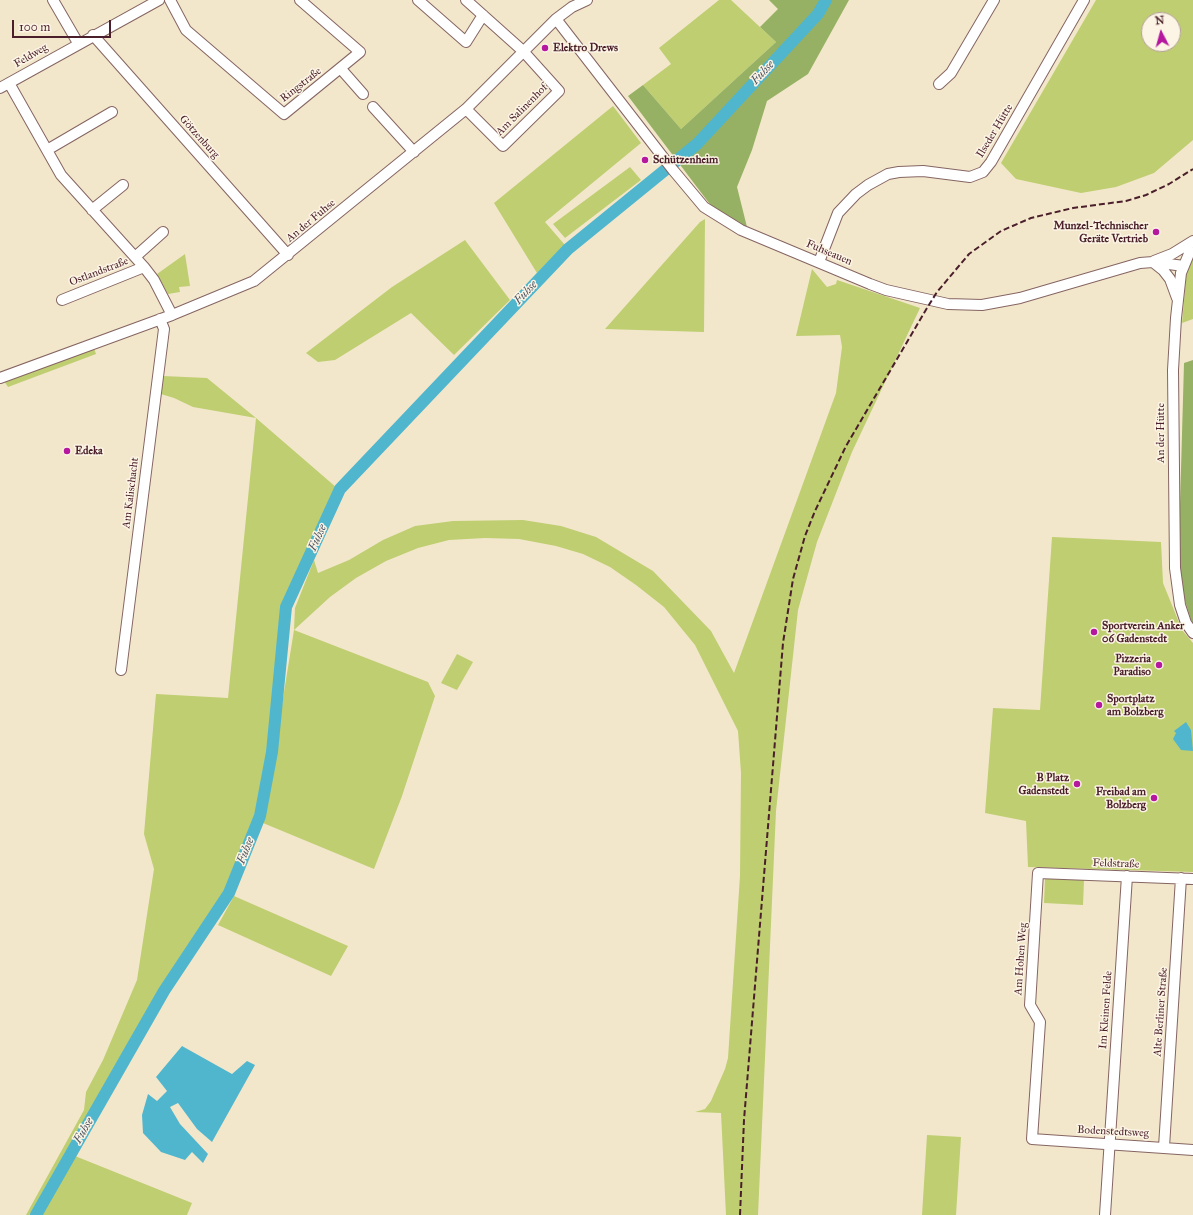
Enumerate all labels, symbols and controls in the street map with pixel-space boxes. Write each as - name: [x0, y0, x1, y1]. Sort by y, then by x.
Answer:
- scale bar: [14, 12, 113, 38]
- north arrow: [1141, 12, 1181, 52]
- text: N: [1154, 14, 1165, 28]
- text: 100 m: [19, 20, 50, 34]
- street label: Feldweg: [12, 41, 50, 71]
- place label: Elektro Drews: [553, 41, 618, 55]
- marker: Elektro Drews: [540, 43, 550, 53]
- water label: Fuhse: [748, 58, 778, 88]
- street label: Ringstraße: [278, 65, 324, 105]
- street label: Am Salinenhof: [493, 81, 551, 139]
- street label: Ilseder Hütte: [974, 102, 1016, 160]
- street label: Götzenburg: [176, 113, 222, 161]
- place label: Schützenheim: [653, 153, 718, 167]
- marker: Schützenheim: [640, 155, 650, 165]
- street label: An der Fuhse: [284, 197, 338, 245]
- place label: Munzel-Technischer Geräte Vertrieb: [1053, 219, 1148, 245]
- marker: Munzel-Technischer Geräte Vertrieb: [1151, 227, 1161, 237]
- street label: Fuhseauen: [804, 237, 854, 269]
- street label: Ostlandstraße: [68, 255, 130, 289]
- water label: Fuhse: [511, 278, 541, 308]
- street label: An der Hütte: [1154, 403, 1168, 463]
- place label: Edeka: [75, 444, 103, 458]
- marker: Edeka: [62, 446, 72, 456]
- street label: Am Kalischacht: [120, 457, 142, 529]
- water label: Fuhse: [306, 523, 330, 553]
- place label: Sportverein Anker 06 Gadenstedt: [1102, 619, 1184, 645]
- marker: Sportverein Anker 06 Gadenstedt: [1089, 627, 1099, 637]
- place label: Pizzeria Paradiso: [1113, 652, 1151, 678]
- marker: Pizzeria Paradiso: [1154, 660, 1164, 670]
- place label: Sportplatz am Bolzberg: [1107, 692, 1163, 718]
- marker: Sportplatz am Bolzberg: [1094, 700, 1104, 710]
- place label: B Platz Gadenstedt: [1018, 771, 1069, 797]
- marker: B Platz Gadenstedt: [1072, 779, 1082, 789]
- place label: Freibad am Bolzberg: [1096, 785, 1146, 811]
- marker: Freibad am Bolzberg: [1149, 793, 1159, 803]
- water label: Fuhse: [234, 836, 258, 866]
- street label: Feldstraße: [1092, 857, 1140, 871]
- street label: Am Hohen Weg: [1012, 922, 1030, 996]
- street label: Alte Berliner Straße: [1151, 967, 1171, 1057]
- street label: Im Kleinen Felde: [1097, 971, 1115, 1049]
- water label: Fuhse: [71, 1116, 97, 1146]
- street label: Bodenstedtsweg: [1077, 1124, 1149, 1140]

